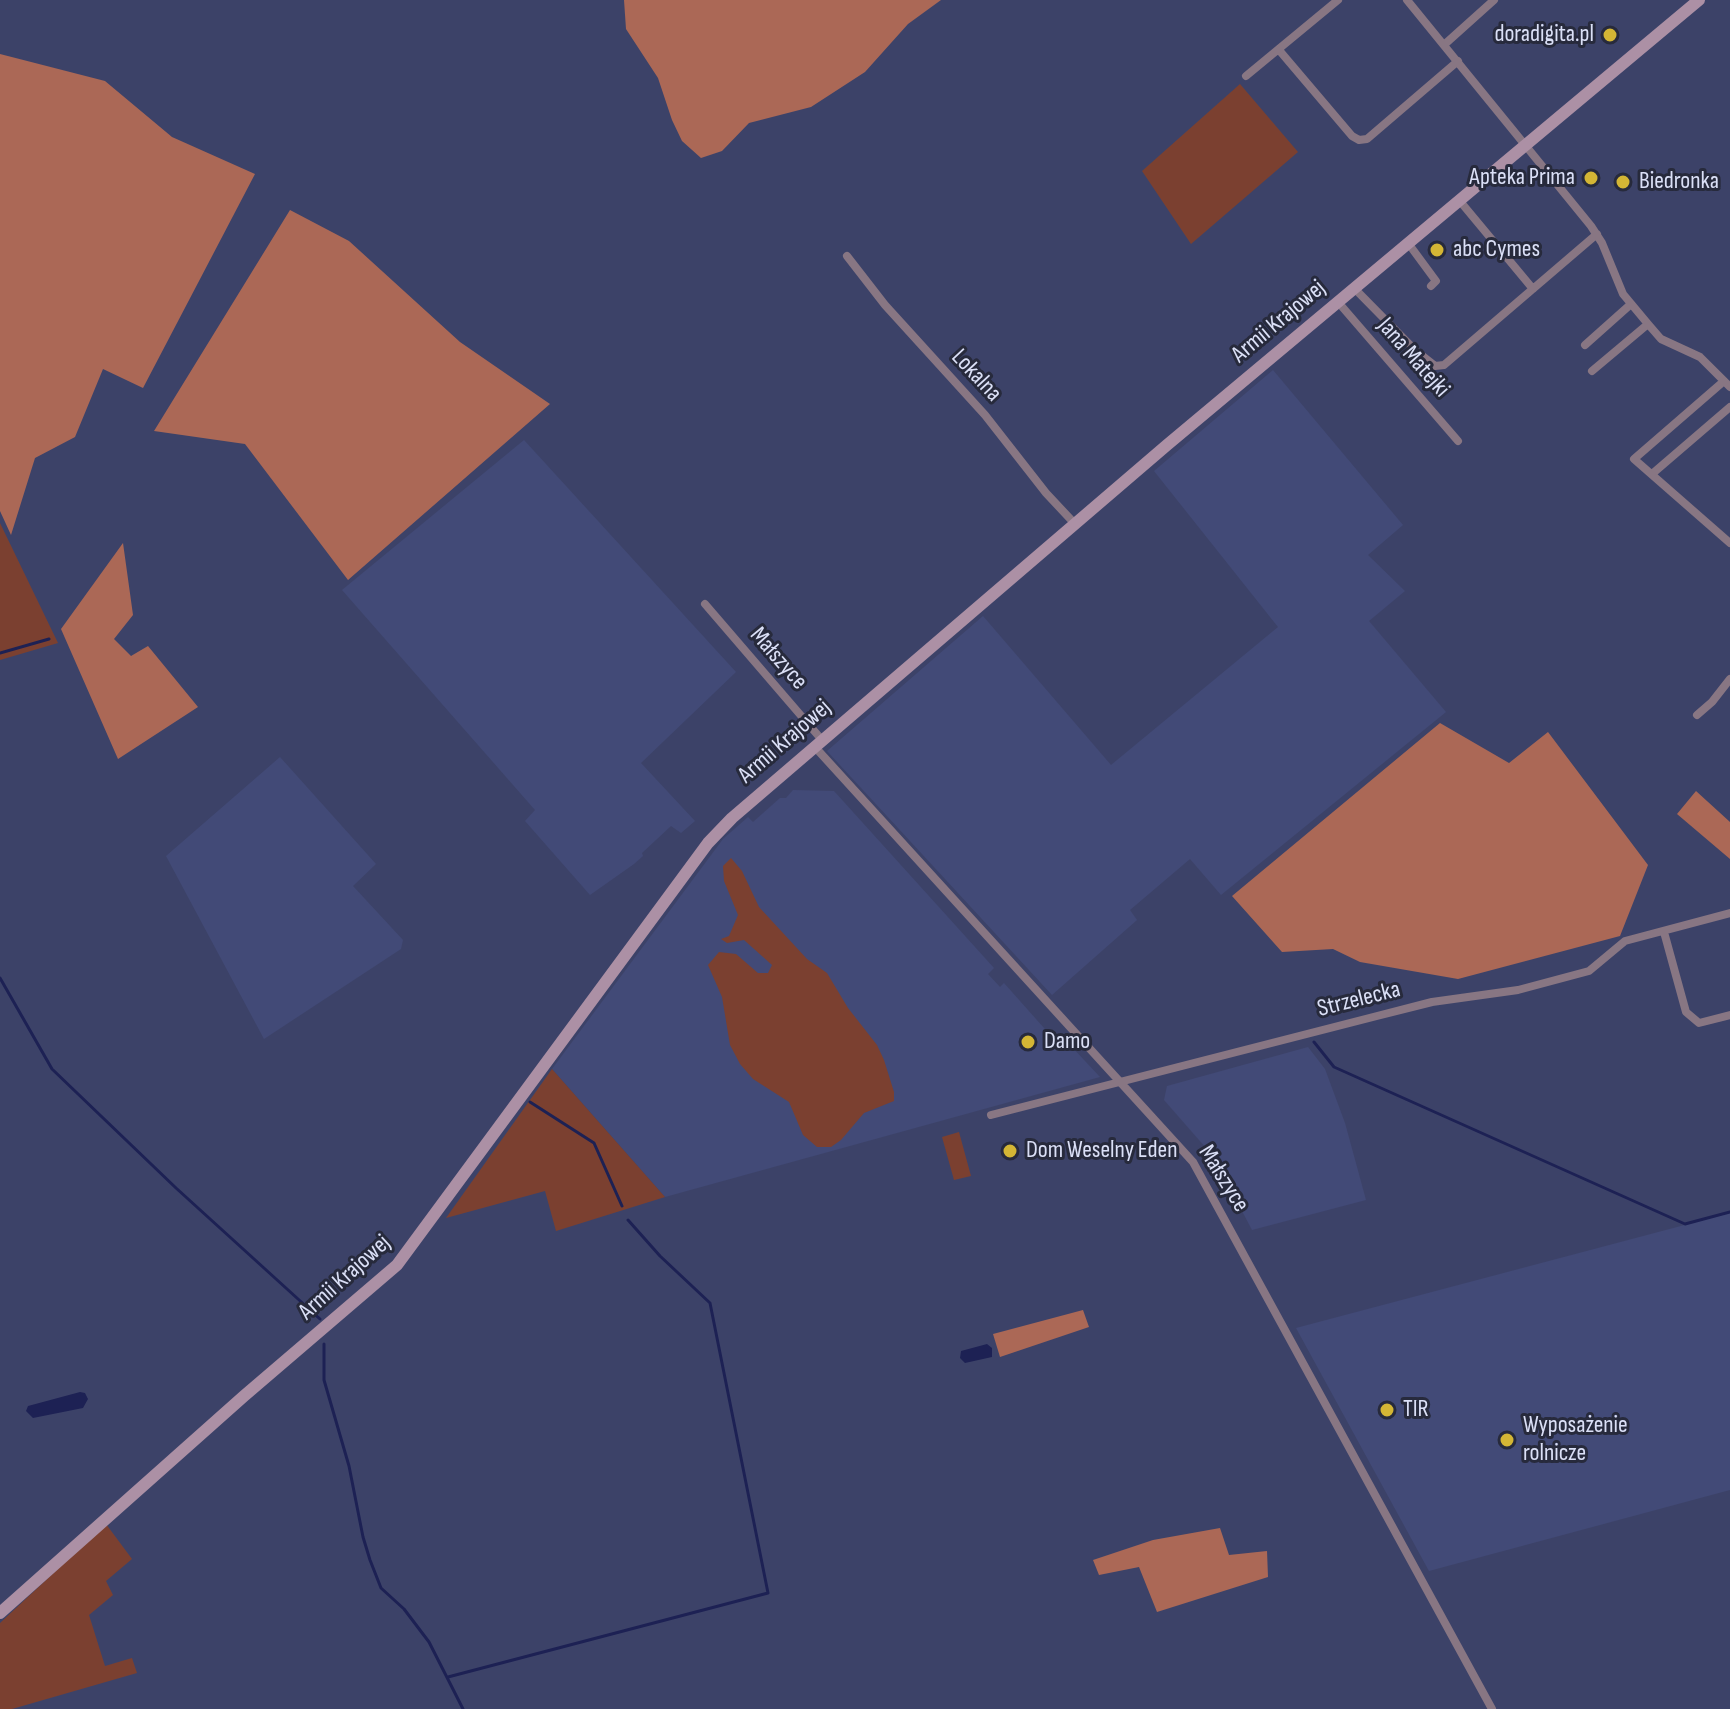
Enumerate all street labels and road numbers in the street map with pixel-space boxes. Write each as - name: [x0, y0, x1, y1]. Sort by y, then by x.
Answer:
- street label: Armii Krajowej: [1226, 274, 1332, 370]
- street label: Jana Matejki: [1371, 312, 1455, 404]
- street label: Lokalna: [945, 344, 1007, 408]
- street label: Małszyce: [743, 622, 813, 696]
- street label: Armii Krajowej: [733, 694, 837, 790]
- street label: Strzelecka: [1314, 976, 1404, 1024]
- street label: Małszyce: [1191, 1140, 1255, 1218]
- street label: Armii Krajowej: [293, 1229, 397, 1327]

